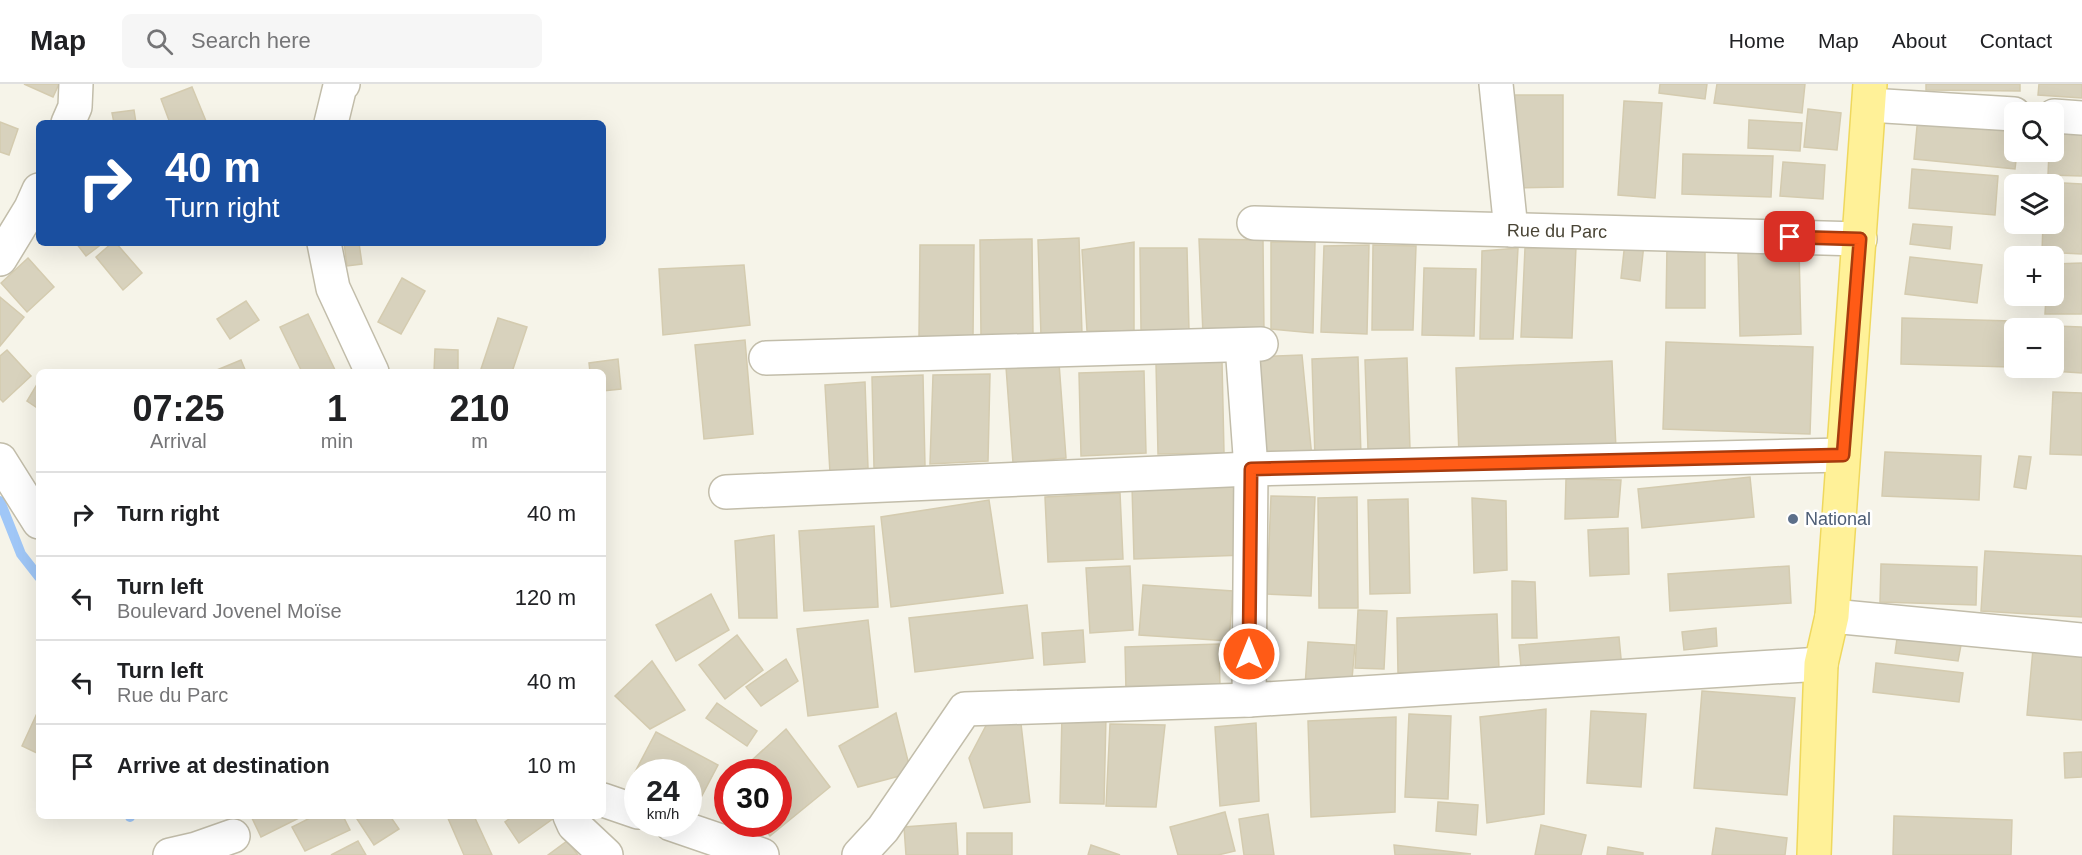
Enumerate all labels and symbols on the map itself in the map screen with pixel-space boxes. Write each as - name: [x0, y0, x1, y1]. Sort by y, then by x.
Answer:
- pin: [1764, 211, 1815, 262]
- street label: Rue du Parc: [1507, 220, 1607, 242]
- place label: National: [1805, 509, 1871, 529]
- marker: National: [1786, 512, 1800, 526]
- position arrow: [1217, 622, 1281, 686]
- speed limit sign: 30: [714, 759, 792, 837]

